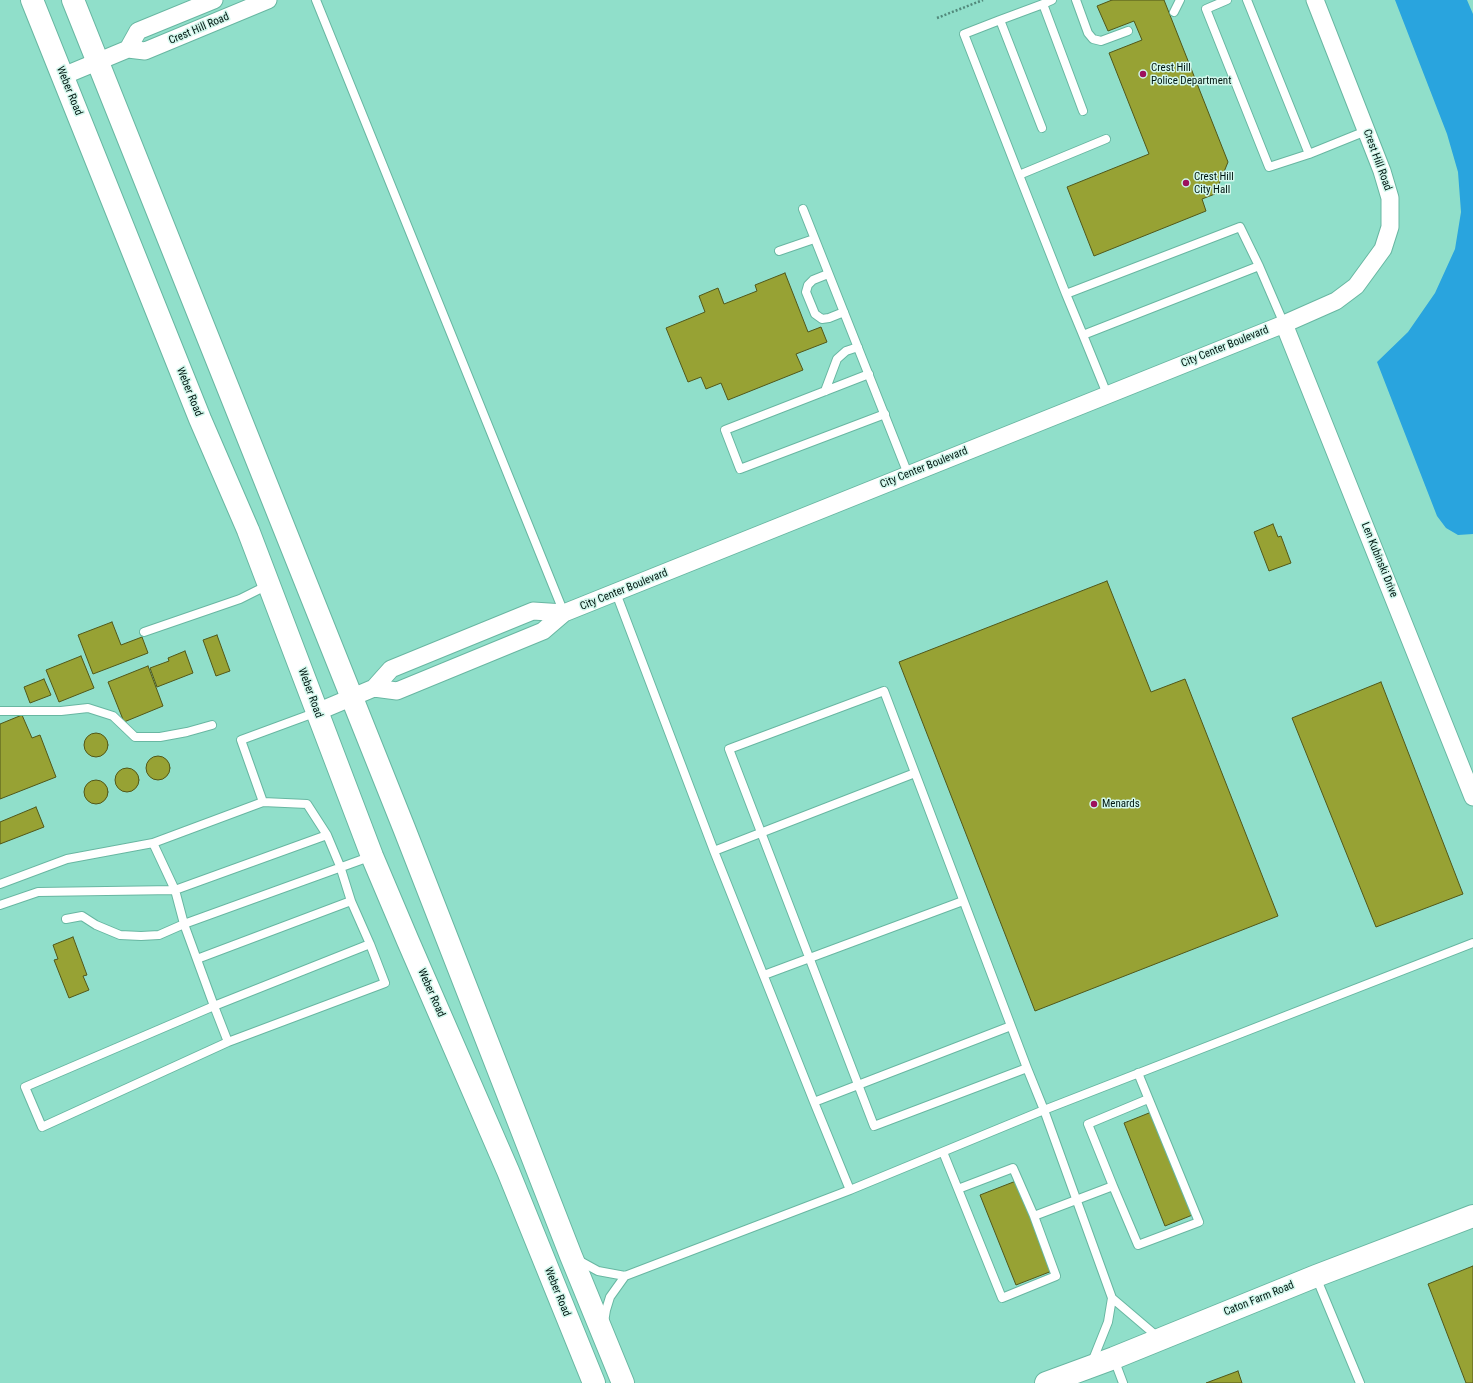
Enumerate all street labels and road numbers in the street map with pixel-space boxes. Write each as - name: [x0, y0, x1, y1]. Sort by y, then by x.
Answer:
- street label: Crest Hill Road: [167, 10, 231, 48]
- street label: Weber Road: [53, 64, 85, 118]
- street label: Crest Hill Road: [1360, 127, 1394, 193]
- street label: City Center Boulevard: [1179, 323, 1271, 371]
- street label: Weber Road: [173, 365, 205, 419]
- street label: City Center Boulevard: [878, 444, 970, 492]
- street label: Len Kubinski Drive: [1358, 521, 1400, 599]
- street label: City Center Boulevard: [578, 566, 670, 614]
- street label: Weber Road: [295, 666, 325, 720]
- street label: Weber Road: [414, 967, 448, 1019]
- street label: Weber Road: [541, 1265, 573, 1319]
- street label: Caton Farm Road: [1222, 1279, 1296, 1319]

